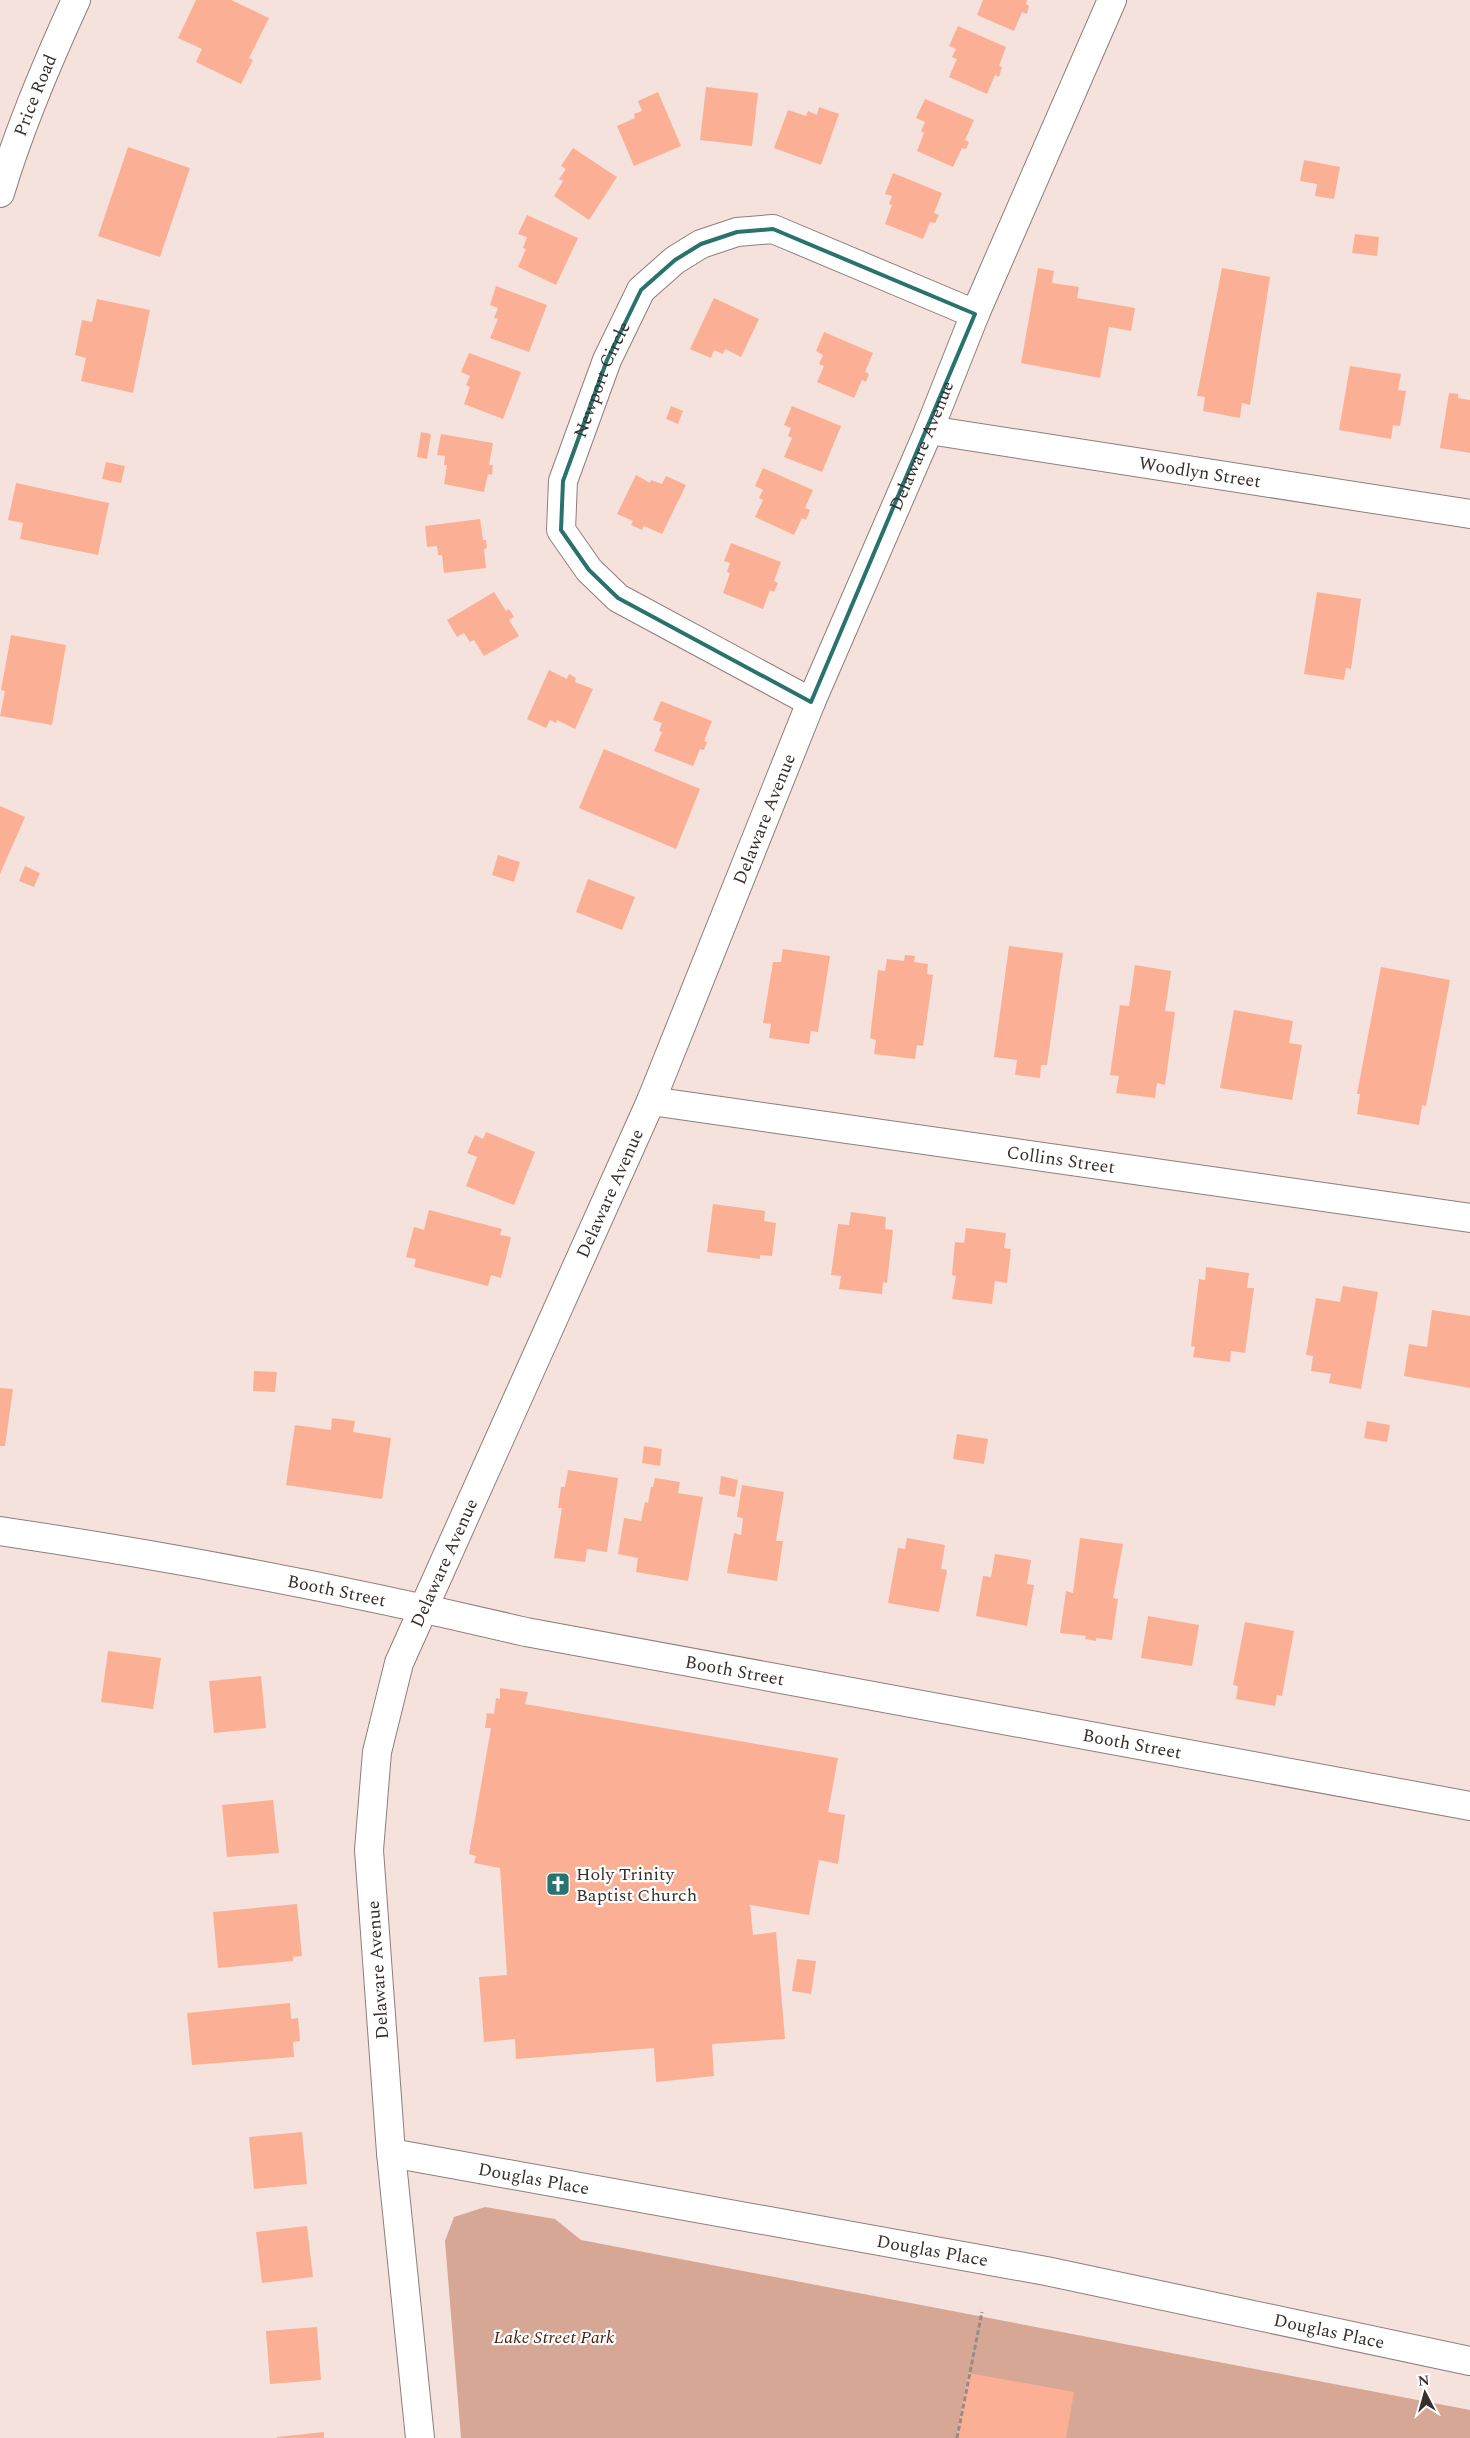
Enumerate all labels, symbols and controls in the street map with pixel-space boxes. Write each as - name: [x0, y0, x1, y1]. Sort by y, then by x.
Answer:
- street label: Price Road: [6, 50, 64, 140]
- street label: Newport Circle: [566, 317, 637, 441]
- street label: Delaware Avenue: [882, 377, 961, 515]
- street label: Woodlyn Street: [1137, 449, 1263, 495]
- street label: Delaware Avenue: [726, 749, 802, 889]
- street label: Delaware Avenue: [569, 1124, 650, 1262]
- street label: Collins Street: [1005, 1138, 1117, 1181]
- street label: Delaware Avenue: [403, 1494, 485, 1632]
- street label: Booth Street: [285, 1567, 389, 1614]
- street label: Booth Street: [683, 1648, 786, 1693]
- street label: Booth Street: [1080, 1721, 1184, 1766]
- place label: Holy Trinity Baptist Church: [576, 1861, 697, 1909]
- church icon: Holy Trinity Baptist Church: [545, 1871, 571, 1897]
- street label: Delaware Avenue: [360, 1900, 396, 2040]
- street label: Douglas Place: [476, 2155, 592, 2202]
- street label: Douglas Place: [874, 2227, 990, 2274]
- street label: Douglas Place: [1271, 2306, 1387, 2356]
- park label: Lake Street Park: [494, 2324, 615, 2351]
- north arrow: [1400, 2368, 1450, 2418]
- text: N: [1417, 2370, 1430, 2392]

